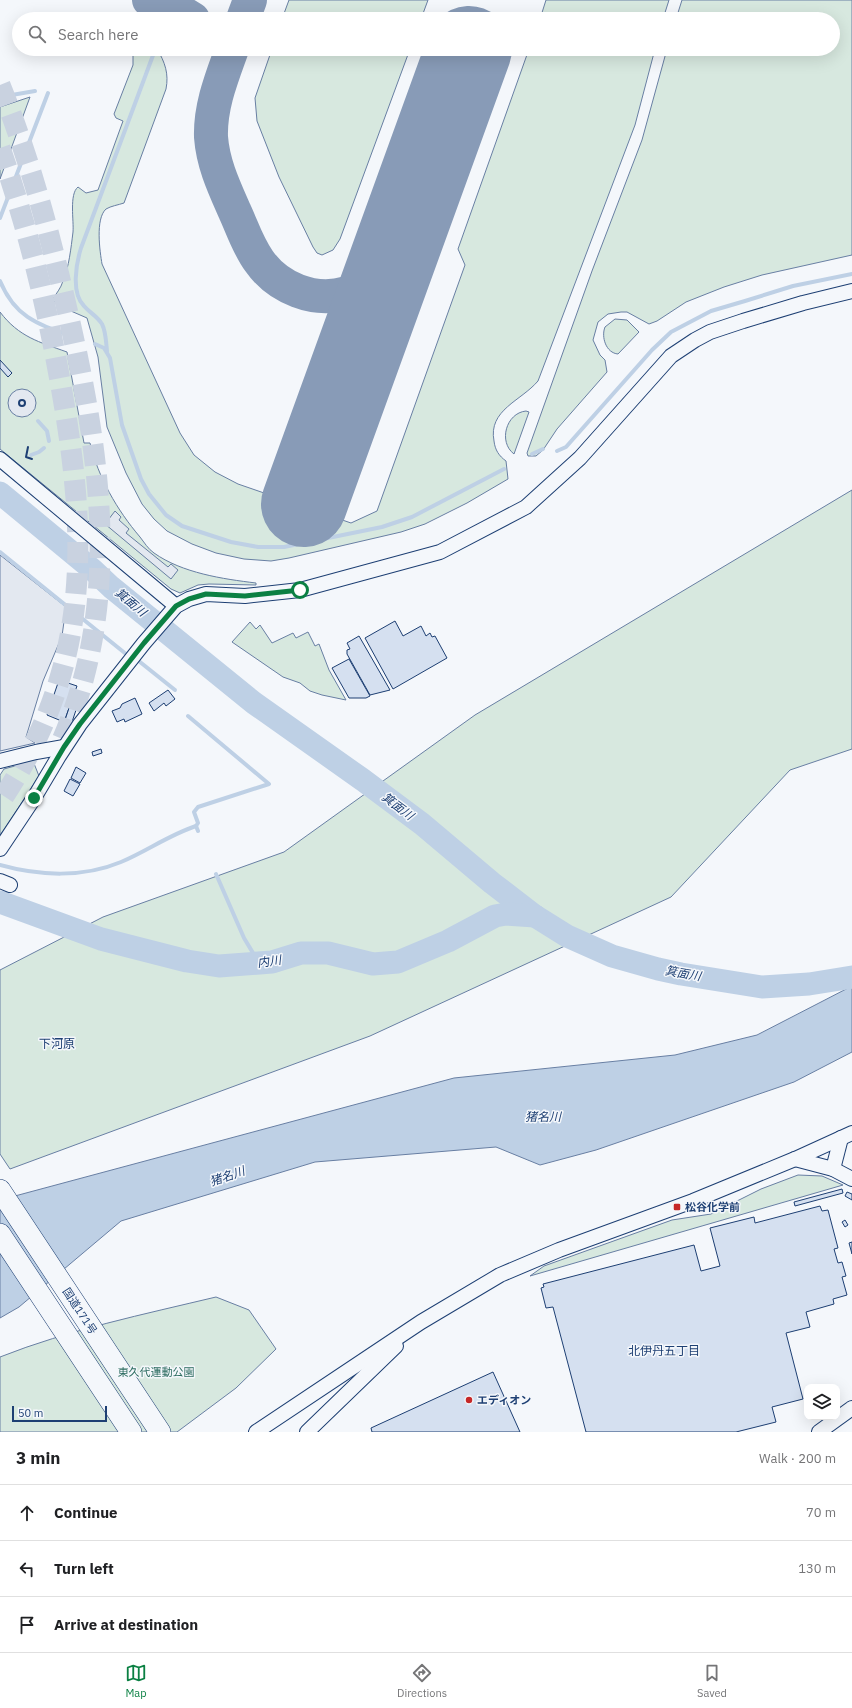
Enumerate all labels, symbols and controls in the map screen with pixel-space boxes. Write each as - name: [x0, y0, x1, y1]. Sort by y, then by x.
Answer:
- search box: [12, 12, 840, 56]
- icon: search: [26, 23, 48, 45]
- text: Search here: [58, 25, 138, 44]
- route start: [291, 581, 309, 599]
- water label: 箕面川: [112, 585, 151, 621]
- route end: [25, 789, 43, 807]
- water label: 箕面川: [379, 789, 418, 824]
- water label: 内川: [256, 952, 284, 970]
- water label: 箕面川: [664, 962, 704, 984]
- district label: 下河原: [39, 1036, 75, 1051]
- water label: 猪名川: [525, 1109, 563, 1124]
- water label: 猪名川: [208, 1162, 248, 1189]
- place label: 松谷化学前: [685, 1200, 740, 1214]
- marker: 松谷化学前: [672, 1202, 682, 1212]
- street label: 国道171号: [60, 1285, 100, 1337]
- district label: 北伊丹五丁目: [628, 1343, 700, 1358]
- park label: 東久代運動公園: [118, 1365, 195, 1379]
- map controls: [804, 1384, 840, 1420]
- button: layers: [804, 1384, 840, 1420]
- place label: エディオン: [477, 1393, 531, 1407]
- marker: エディオン: [464, 1395, 474, 1405]
- scale bar: [12, 1404, 107, 1423]
- text: 50 m: [18, 1406, 43, 1420]
- text: 3 min: [16, 1447, 60, 1469]
- text: Walk · 200 m: [759, 1450, 836, 1467]
- icon: ahead: [16, 1502, 38, 1524]
- text: Continue: [54, 1503, 118, 1522]
- text: 70 m: [806, 1504, 836, 1521]
- icon: left: [16, 1558, 38, 1580]
- text: Turn left: [54, 1559, 114, 1578]
- text: 130 m: [798, 1560, 836, 1577]
- icon: arrive: [16, 1614, 38, 1636]
- text: Arrive at destination: [54, 1615, 198, 1634]
- tab: Map: [125, 1662, 147, 1700]
- tab: Directions: [397, 1662, 447, 1700]
- tab: Saved: [697, 1662, 727, 1700]

